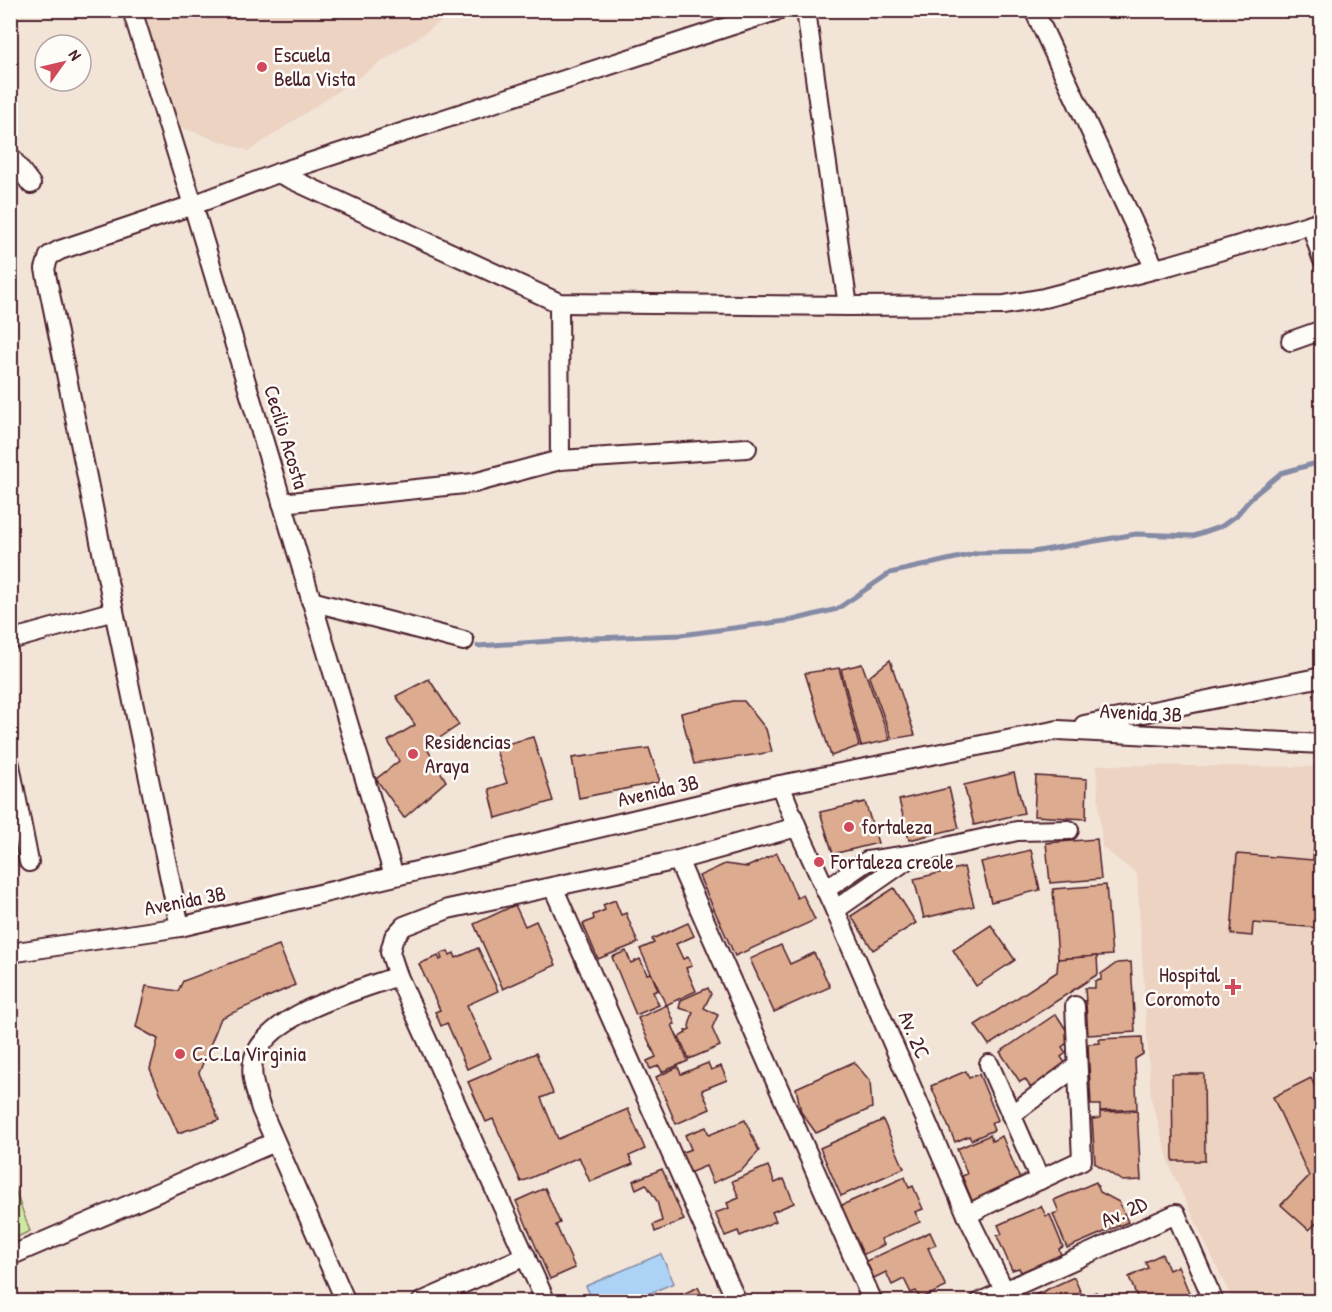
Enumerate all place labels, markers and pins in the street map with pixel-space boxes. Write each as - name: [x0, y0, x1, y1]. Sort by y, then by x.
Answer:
- place label: Escuela Bella Vista: [274, 40, 355, 93]
- marker: Escuela Bella Vista: [255, 60, 269, 74]
- place label: Residencias Araya: [425, 727, 511, 780]
- marker: Residencias Araya: [406, 747, 420, 761]
- place label: fortaleza: [861, 812, 932, 841]
- marker: fortaleza: [842, 820, 856, 834]
- place label: Fortaleza creole: [830, 847, 954, 876]
- marker: Fortaleza creole: [812, 855, 826, 869]
- place label: Hospital Coromoto: [1145, 960, 1220, 1013]
- marker: Hospital Coromoto: [1224, 978, 1242, 996]
- place label: C.C.La Virginia: [192, 1039, 306, 1068]
- marker: C.C.La Virginia: [173, 1047, 187, 1061]

